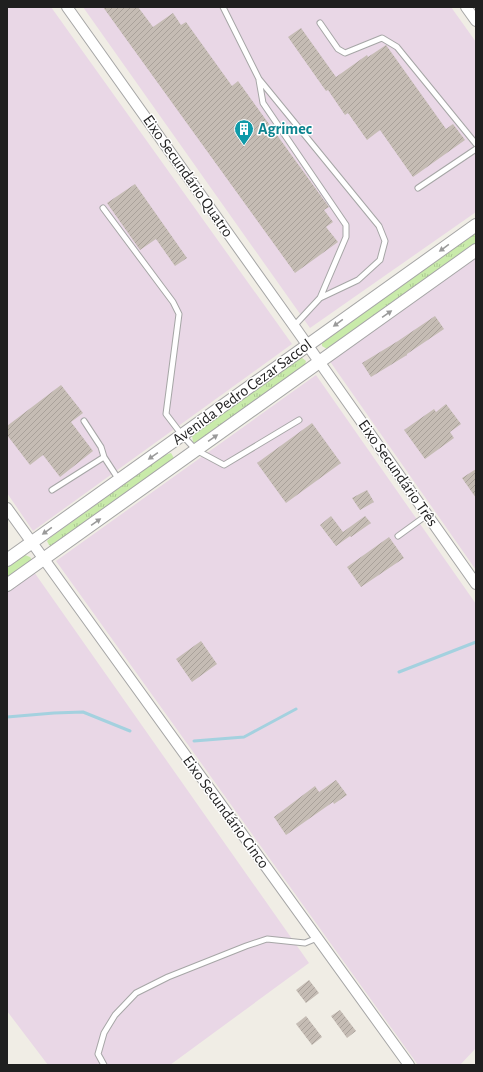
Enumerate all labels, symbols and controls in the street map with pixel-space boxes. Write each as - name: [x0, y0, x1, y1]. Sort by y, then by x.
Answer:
- street label: Eixo Secundário Quatro: [139, 112, 236, 241]
- building icon: Agrimec: [233, 118, 255, 146]
- place label: Agrimec: [258, 121, 312, 137]
- one-way arrow: [439, 244, 450, 252]
- one-way arrow: [382, 310, 393, 318]
- one-way arrow: [333, 319, 344, 327]
- street label: Avenida Pedro Cezar Saccol: [169, 336, 315, 448]
- street label: Eixo Secundário Três: [355, 417, 441, 529]
- one-way arrow: [208, 434, 218, 442]
- one-way arrow: [148, 452, 158, 460]
- one-way arrow: [90, 517, 101, 526]
- one-way arrow: [42, 527, 52, 535]
- street label: Eixo Secundário Cinco: [180, 753, 272, 872]

